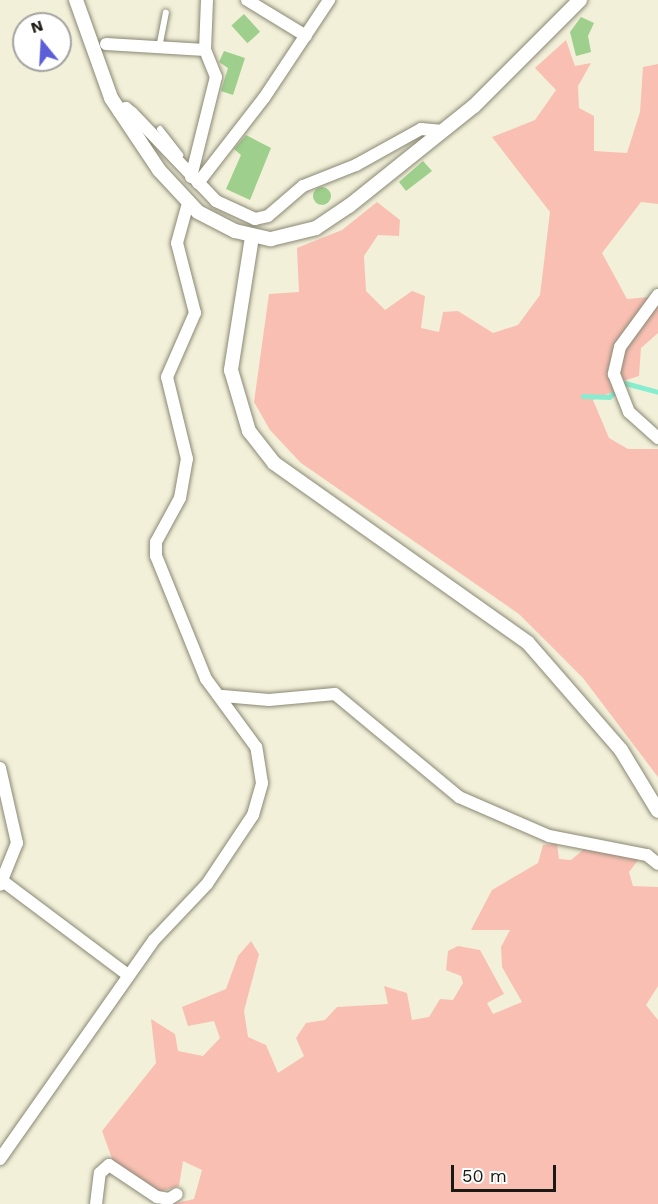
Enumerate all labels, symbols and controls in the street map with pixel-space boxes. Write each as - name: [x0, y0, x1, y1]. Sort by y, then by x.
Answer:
- north arrow: [12, 12, 72, 72]
- text: N: [28, 15, 45, 37]
- scale bar: [454, 1153, 559, 1191]
- text: 50 m: [462, 1165, 507, 1186]

